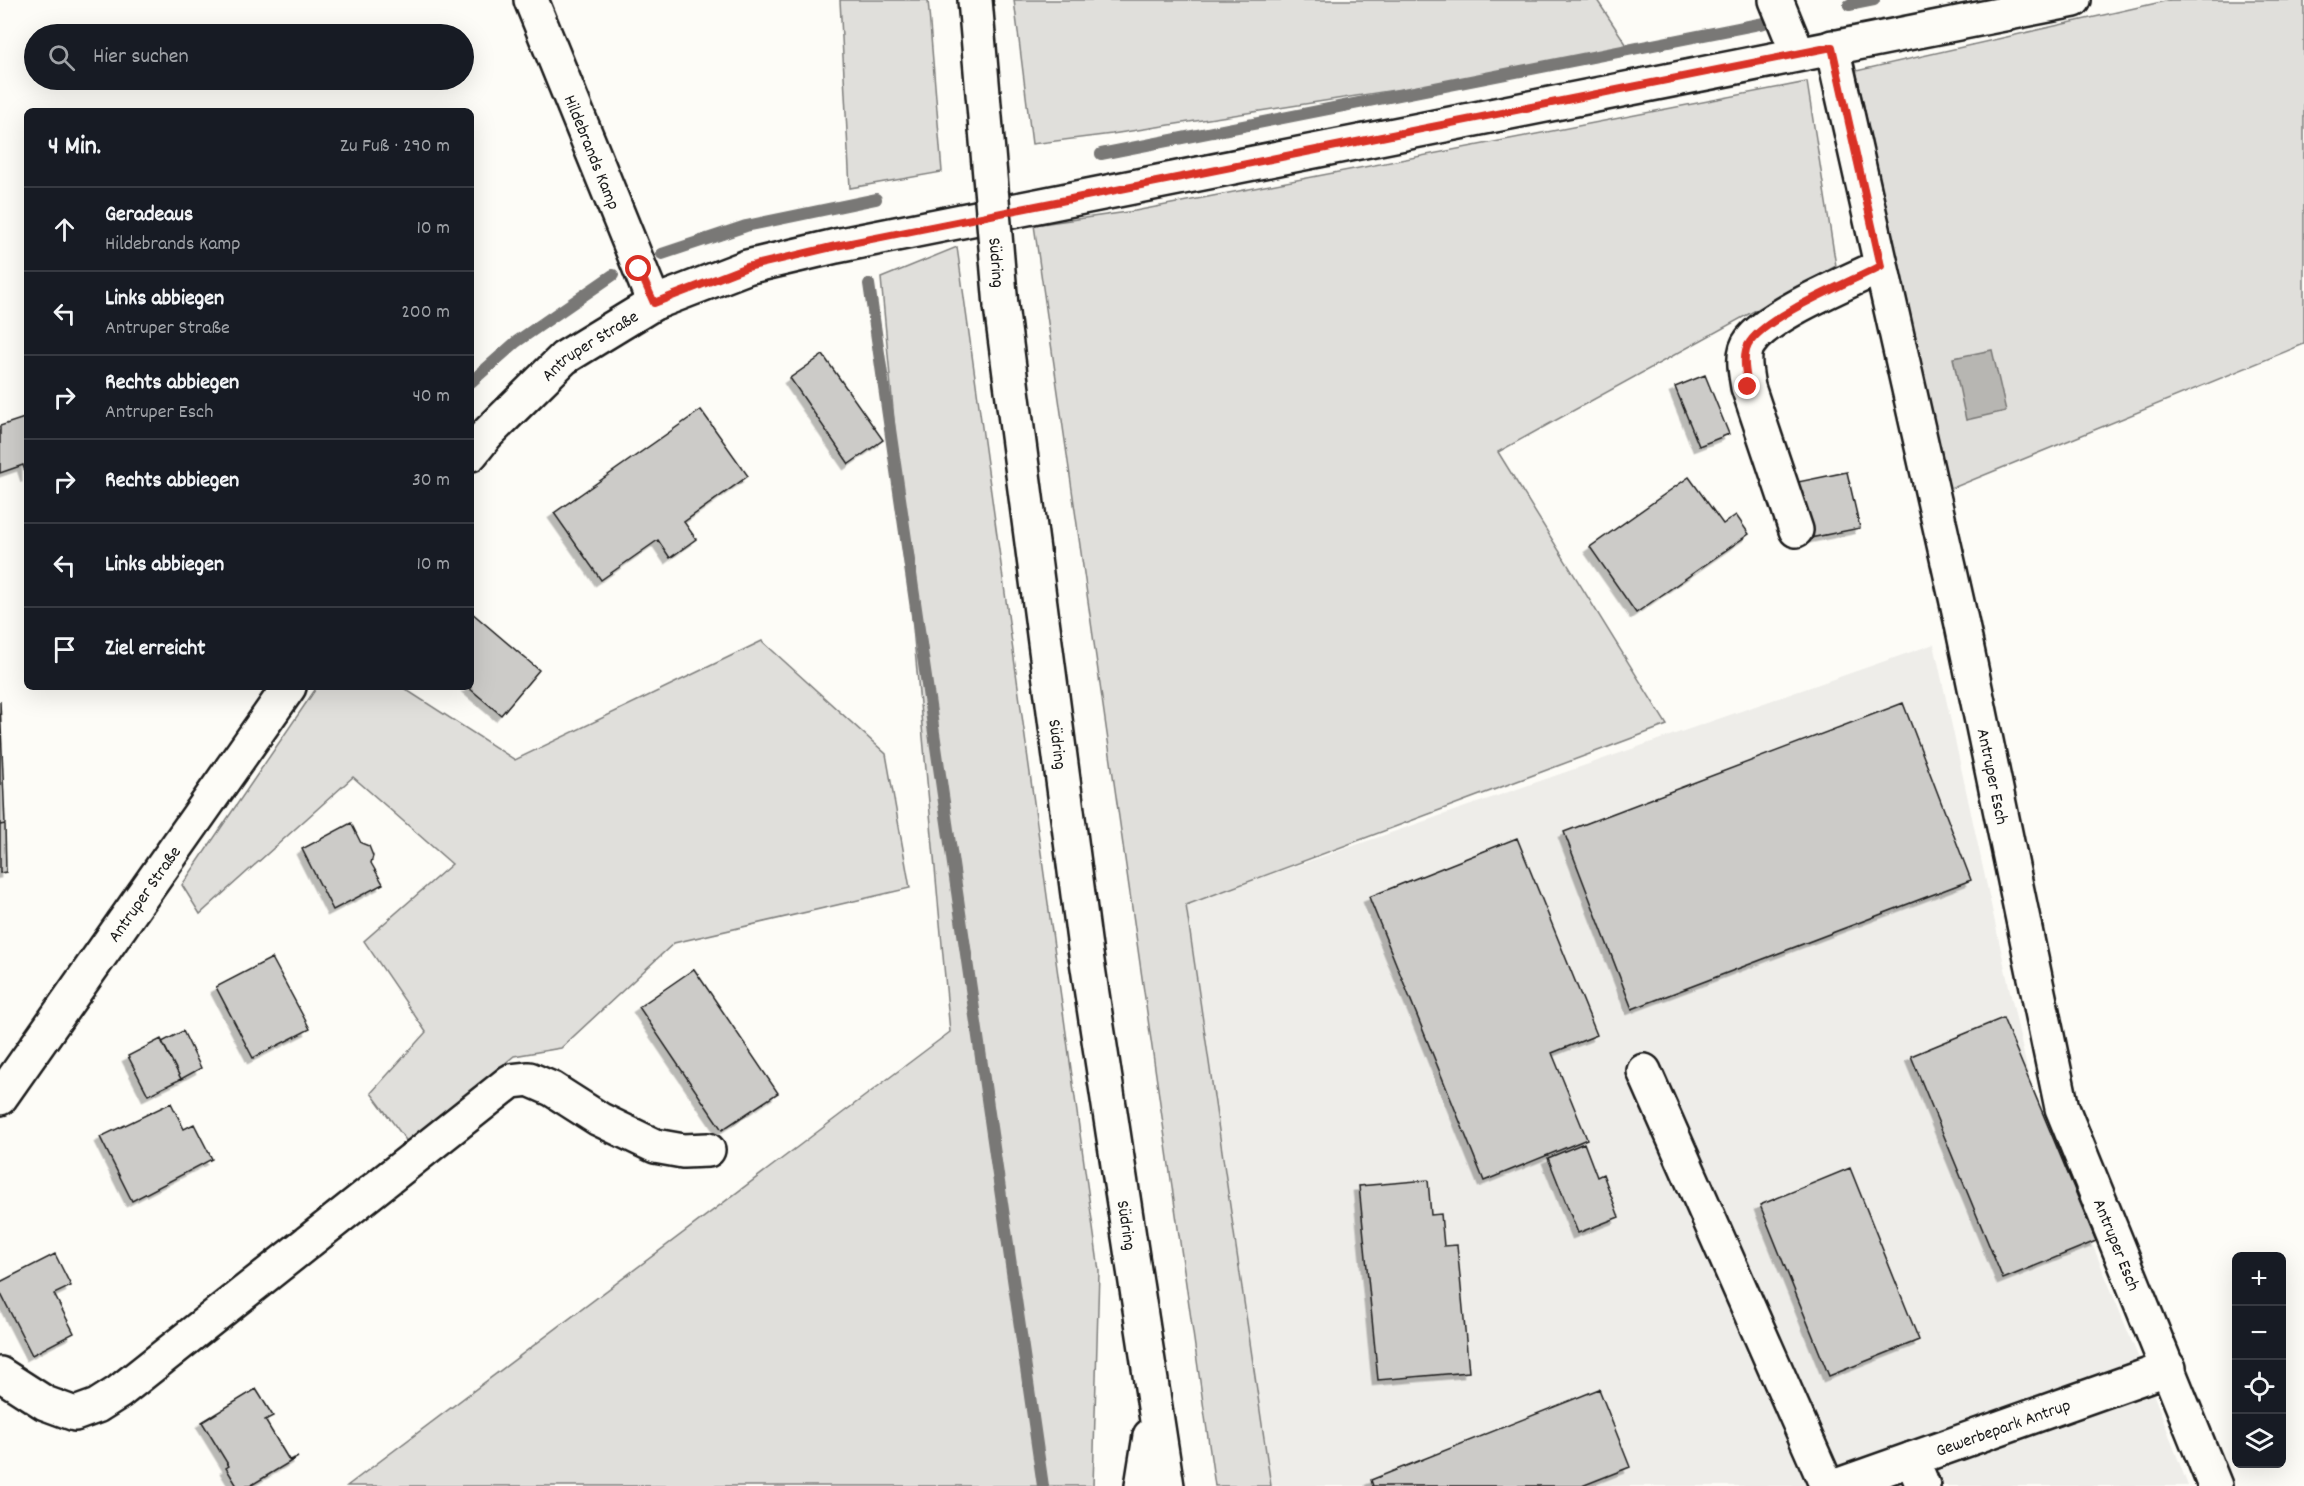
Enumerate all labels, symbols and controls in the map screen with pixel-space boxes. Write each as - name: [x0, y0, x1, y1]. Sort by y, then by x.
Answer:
- search box: [24, 24, 474, 90]
- icon: search: [45, 41, 78, 74]
- text: Hier suchen: [93, 42, 189, 73]
- street label: Hildebrands Kamp: [556, 92, 625, 214]
- text: 4 Min.: [48, 129, 101, 166]
- text: Zu Fuß · 290 m: [340, 133, 450, 161]
- text: Geradeaus: [105, 200, 193, 231]
- icon: ahead: [48, 213, 81, 246]
- text: 10 m: [416, 215, 450, 243]
- text: Hildebrands Kamp: [105, 231, 241, 259]
- street label: Südring: [980, 237, 1009, 289]
- route start: [625, 255, 651, 281]
- text: Links abbiegen: [105, 284, 224, 315]
- icon: left: [48, 297, 81, 330]
- text: 200 m: [401, 299, 450, 327]
- street label: Antruper Straße: [537, 305, 644, 388]
- text: Antruper Straße: [105, 315, 230, 343]
- text: Rechts abbiegen: [105, 368, 239, 399]
- route end: [1734, 373, 1760, 399]
- icon: right: [48, 381, 81, 414]
- text: 40 m: [412, 383, 450, 411]
- text: Antruper Esch: [105, 399, 213, 427]
- icon: right: [48, 465, 81, 498]
- text: Rechts abbiegen: [105, 466, 239, 497]
- text: 30 m: [412, 467, 450, 495]
- icon: left: [48, 549, 81, 582]
- text: Links abbiegen: [105, 550, 224, 581]
- text: 10 m: [416, 551, 450, 579]
- icon: arrive: [48, 633, 81, 666]
- text: Ziel erreicht: [105, 634, 205, 665]
- street label: Südring: [1040, 718, 1072, 771]
- street label: Antruper Esch: [1969, 727, 2013, 827]
- street label: Antruper Straße: [103, 842, 188, 948]
- street label: Antruper Esch: [2085, 1196, 2145, 1295]
- street label: Südring: [1109, 1199, 1141, 1253]
- map controls: [2232, 1252, 2286, 1468]
- button: +: [2232, 1252, 2286, 1306]
- button: −: [2232, 1306, 2286, 1360]
- button: locate: [2232, 1360, 2286, 1414]
- street label: Gewerbepark Antrup: [1933, 1394, 2075, 1465]
- button: layers: [2232, 1414, 2286, 1468]

